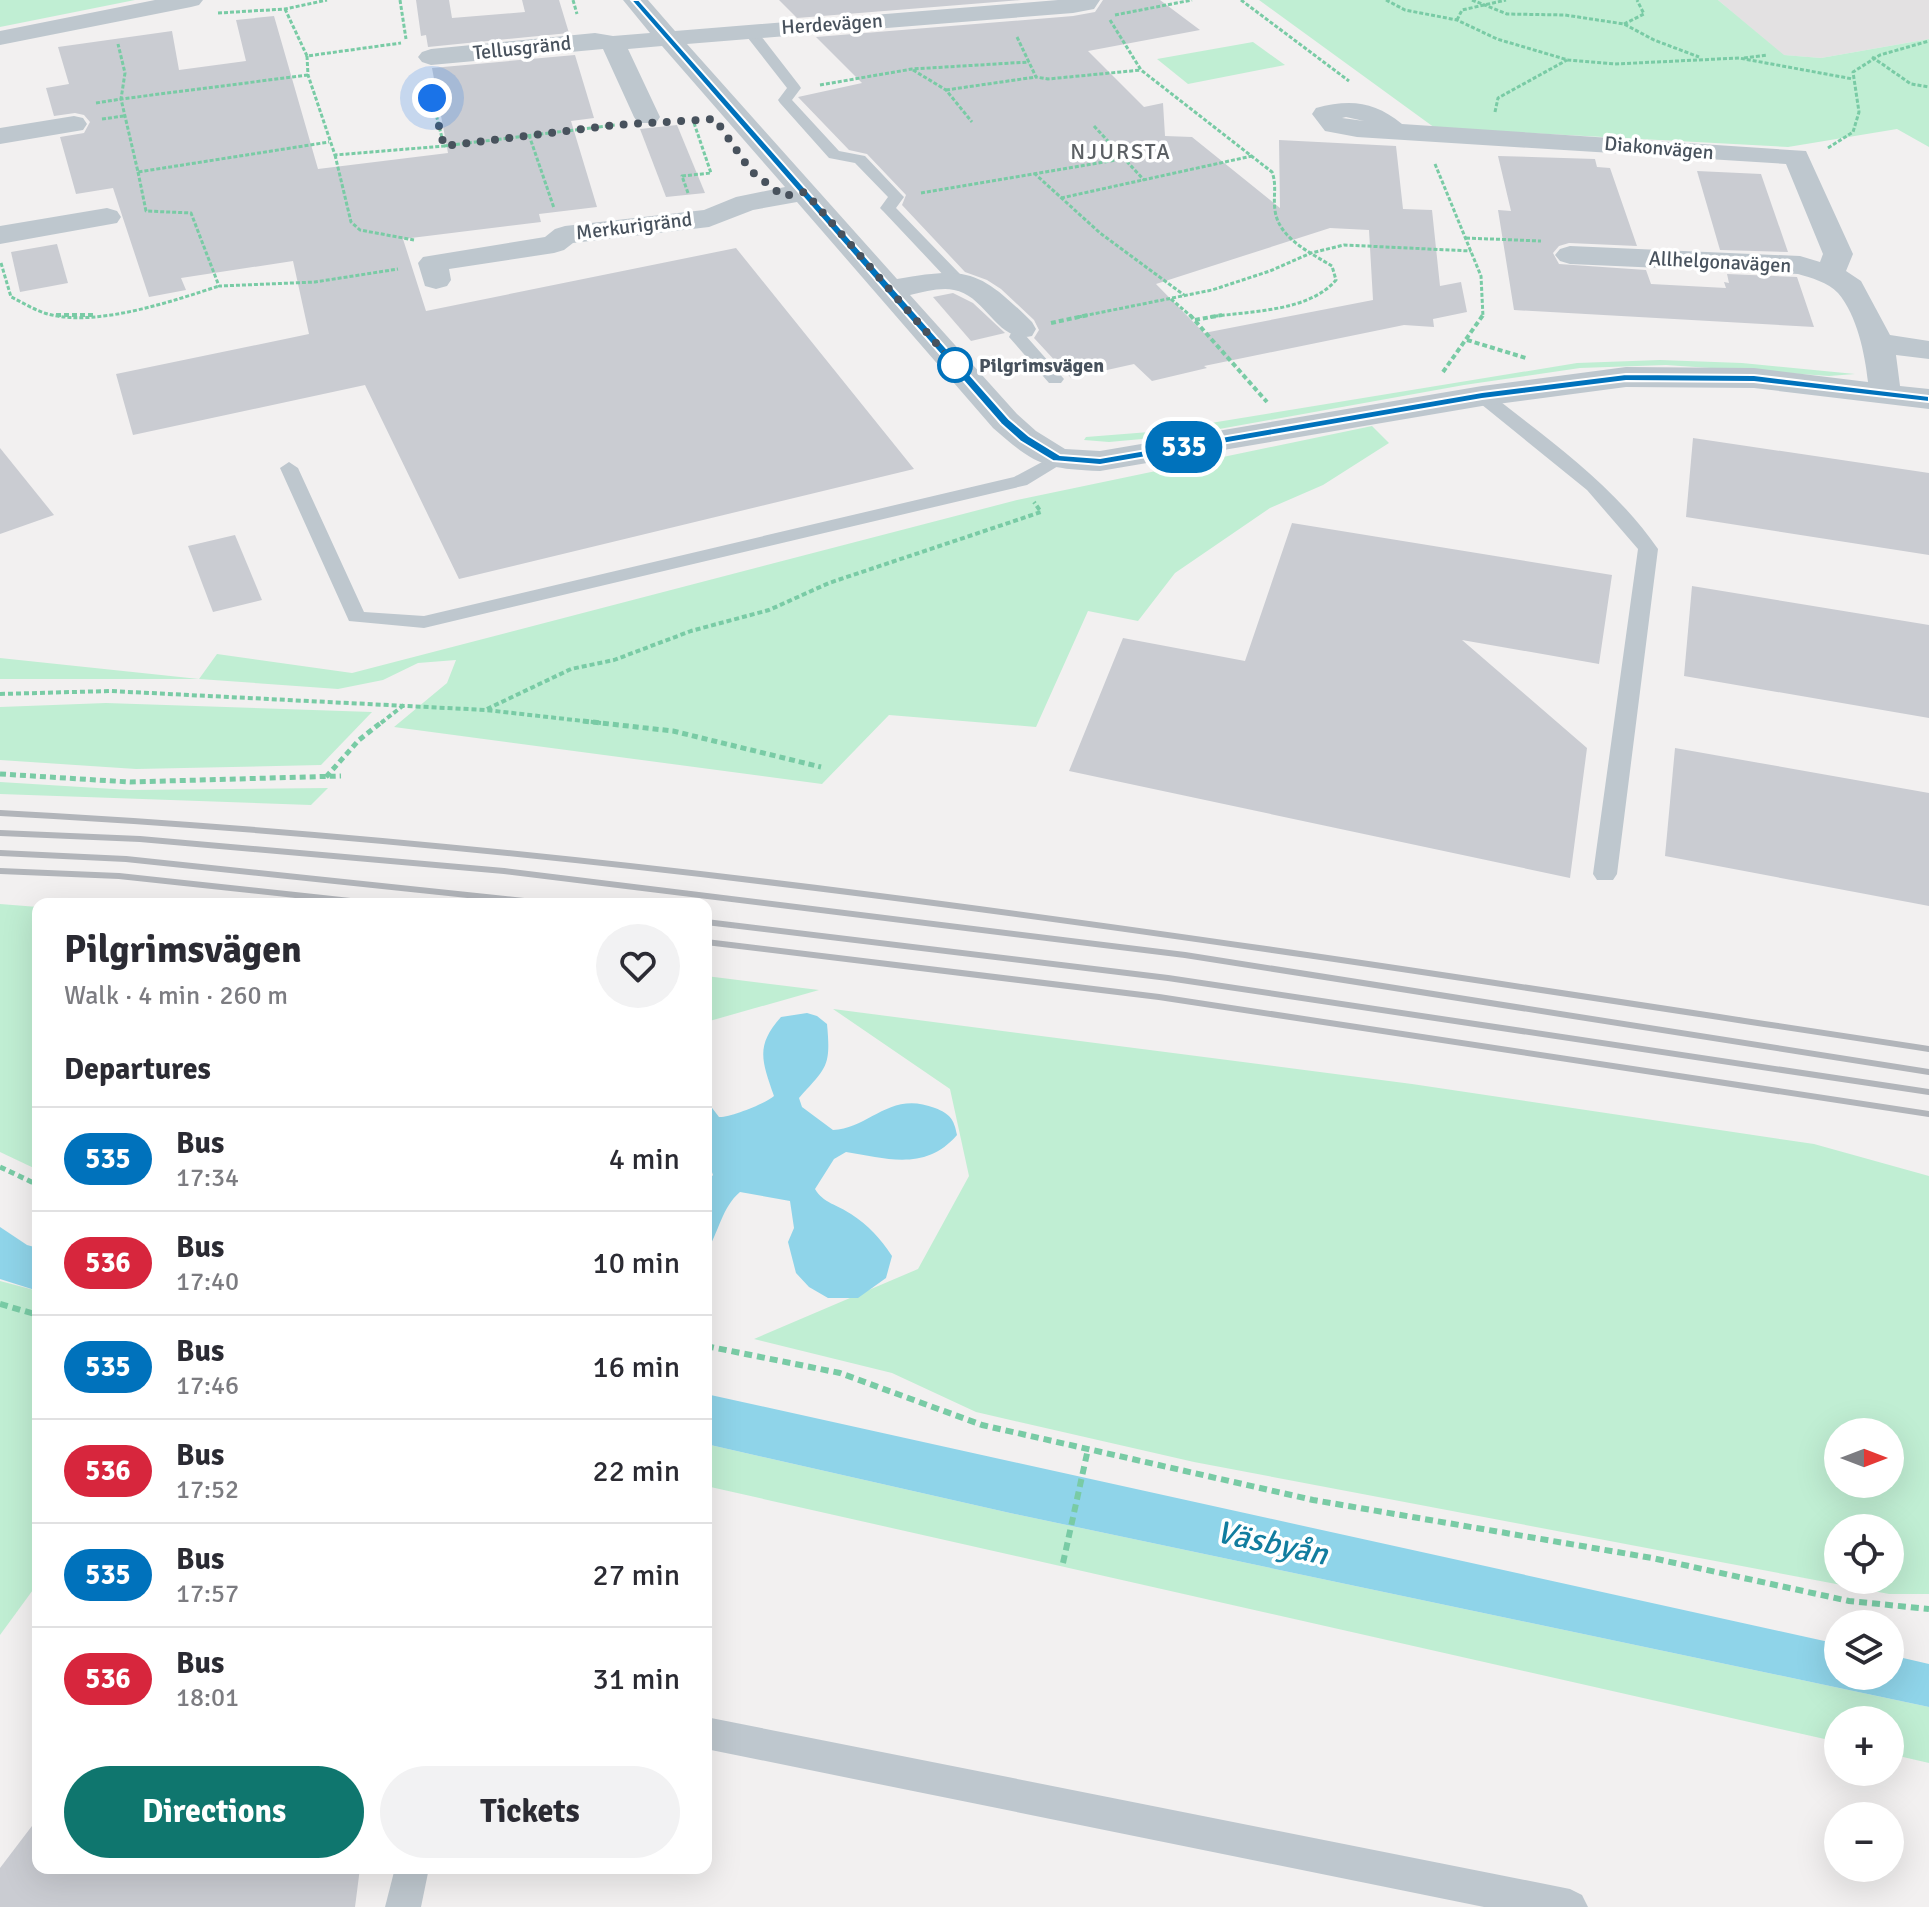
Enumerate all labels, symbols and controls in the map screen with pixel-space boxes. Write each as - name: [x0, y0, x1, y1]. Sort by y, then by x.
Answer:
- street label: Herdevägen: [780, 8, 884, 40]
- street label: Tellusgränd: [472, 30, 572, 66]
- your location: [412, 78, 452, 118]
- street label: Diakonvägen: [1603, 131, 1715, 165]
- district label: NJURSTA: [1070, 138, 1172, 165]
- street label: Merkurigränd: [575, 206, 693, 246]
- street label: Allhelgonavägen: [1648, 246, 1792, 278]
- marker: Pilgrimsvägen: [938, 348, 972, 382]
- place label: Pilgrimsvägen: [979, 353, 1104, 378]
- line badge: 535: [1138, 421, 1230, 473]
- text: 535: [1161, 430, 1207, 464]
- button: heart: [596, 924, 680, 1008]
- text: Pilgrimsvägen: [64, 926, 302, 973]
- text: Walk · 4 min · 260 m: [64, 980, 288, 1012]
- text: Departures: [64, 1051, 211, 1088]
- text: Bus: [176, 1125, 224, 1162]
- text: 4 min: [609, 1141, 680, 1178]
- text: 535: [85, 1142, 131, 1176]
- text: 17:34: [176, 1162, 239, 1194]
- text: Bus: [176, 1229, 224, 1266]
- text: 10 min: [593, 1245, 680, 1282]
- text: 536: [85, 1246, 131, 1280]
- text: 17:40: [176, 1266, 239, 1298]
- text: Bus: [176, 1333, 224, 1370]
- text: 16 min: [593, 1349, 680, 1386]
- text: 535: [85, 1350, 131, 1384]
- text: 17:46: [176, 1370, 239, 1402]
- north arrow: [1824, 1418, 1904, 1498]
- map controls: [1824, 1418, 1904, 1882]
- text: Bus: [176, 1437, 224, 1474]
- text: 22 min: [593, 1453, 680, 1490]
- text: 536: [85, 1454, 131, 1488]
- text: 17:52: [176, 1474, 239, 1506]
- water label: Väsbyån: [1213, 1512, 1333, 1574]
- button: locate: [1824, 1514, 1904, 1594]
- text: Bus: [176, 1541, 224, 1578]
- text: 27 min: [593, 1557, 680, 1594]
- text: 535: [85, 1558, 131, 1592]
- text: 17:57: [176, 1578, 239, 1610]
- button: layers: [1824, 1610, 1904, 1690]
- text: Bus: [176, 1645, 224, 1682]
- text: 31 min: [593, 1661, 680, 1698]
- text: 536: [85, 1662, 131, 1696]
- text: 18:01: [176, 1682, 239, 1714]
- button: +: [1824, 1706, 1904, 1786]
- button: Directions: [64, 1766, 364, 1858]
- button: Tickets: [380, 1766, 680, 1858]
- button: −: [1824, 1802, 1904, 1882]

